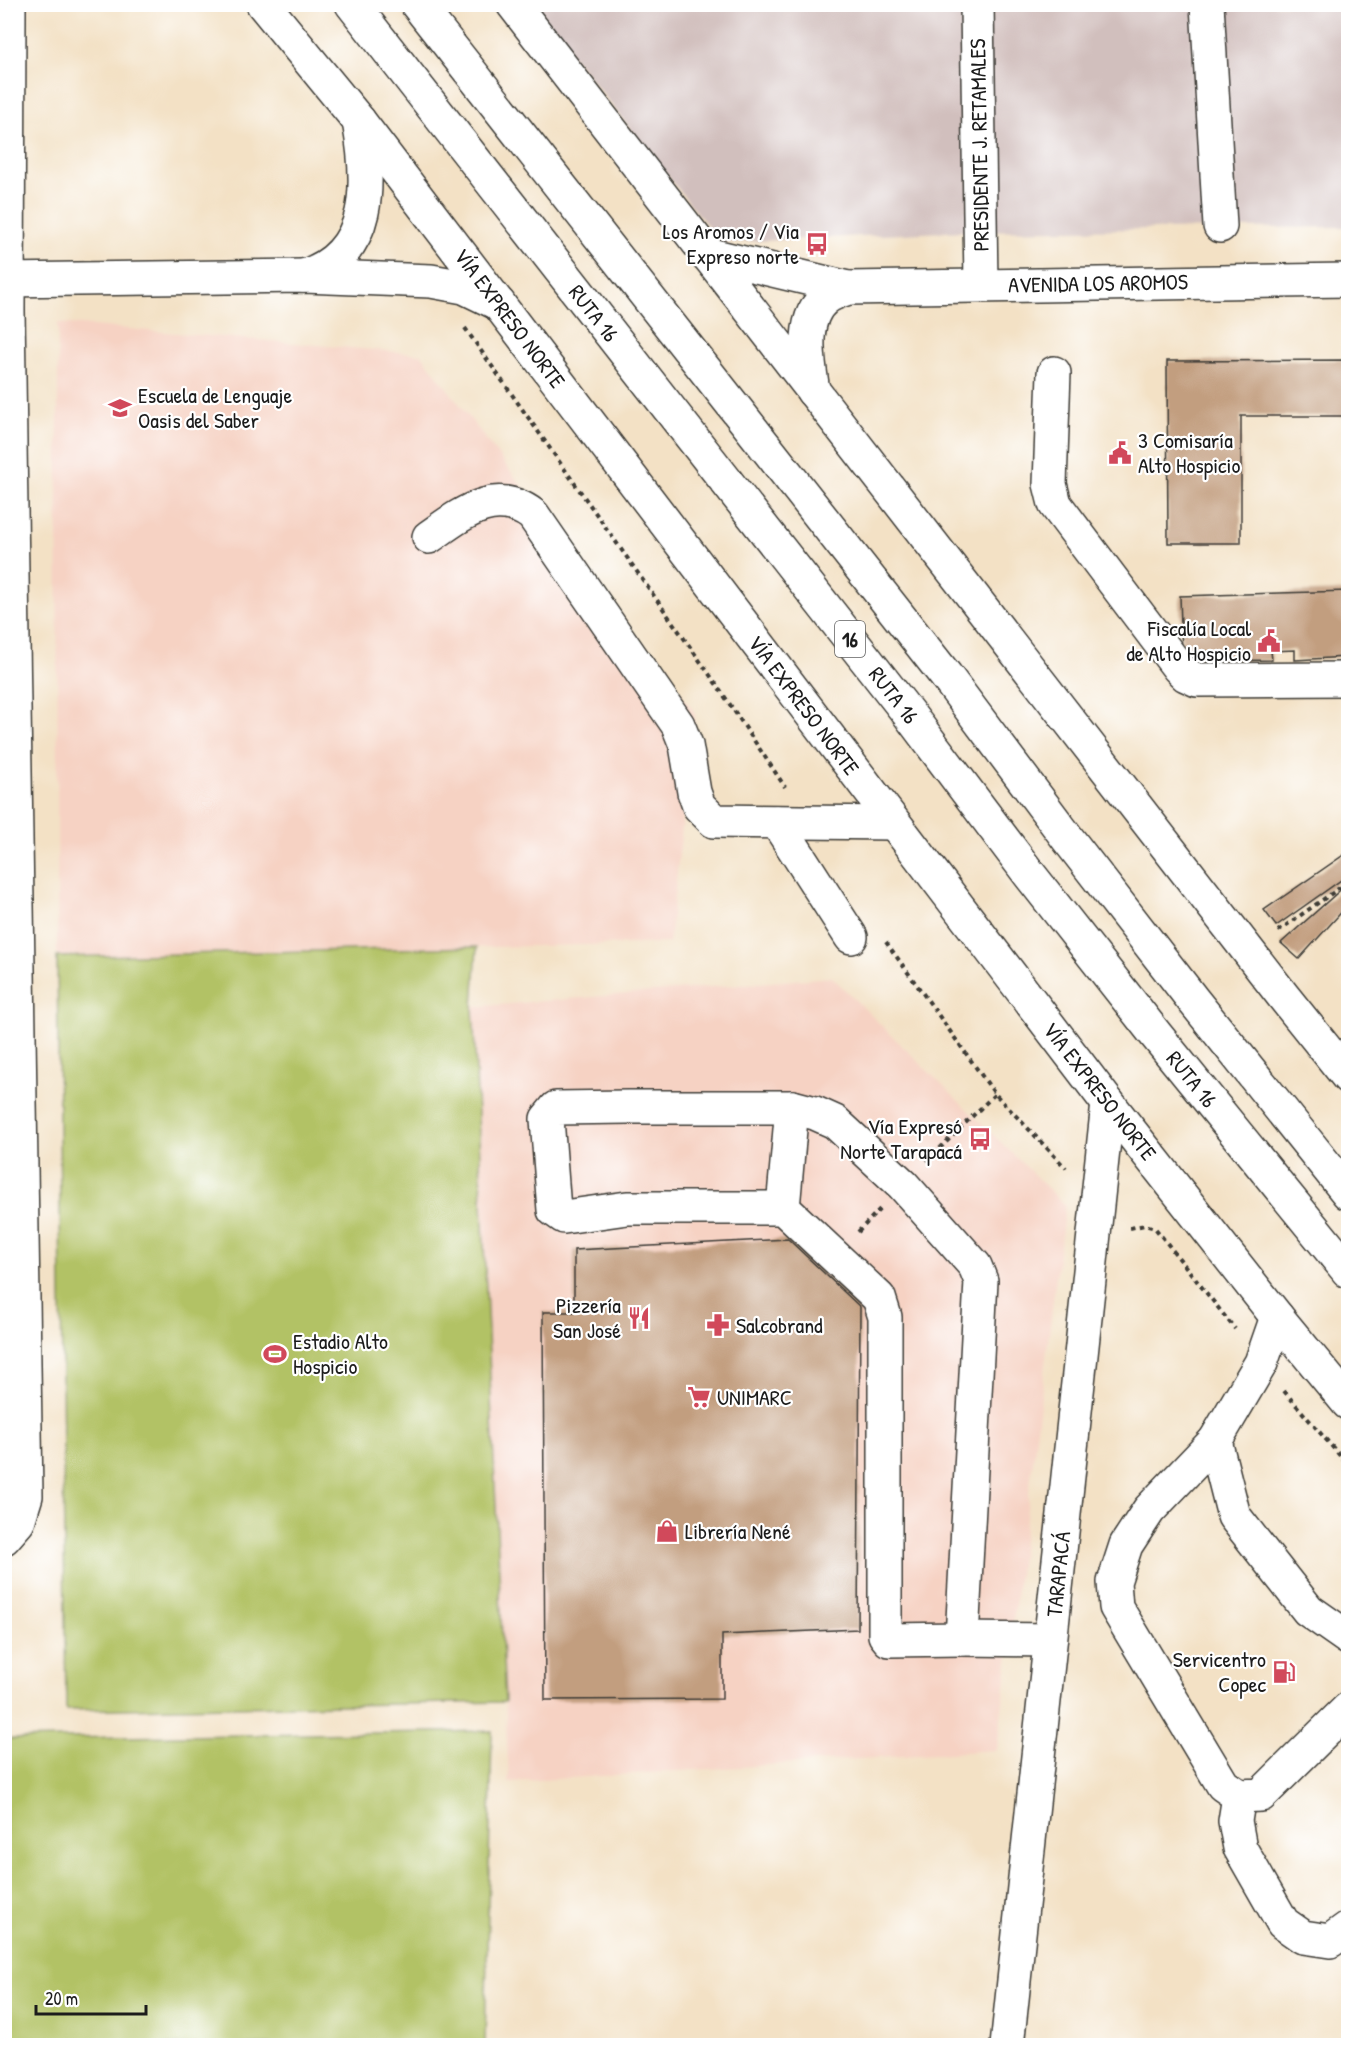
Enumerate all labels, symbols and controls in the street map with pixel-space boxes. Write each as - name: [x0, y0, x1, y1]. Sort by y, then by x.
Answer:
- street label: PRESIDENTE J. RETAMALES: [962, 38, 996, 252]
- place label: Los Aromos / Via Expreso norte: [663, 216, 799, 271]
- bus stop icon: Los Aromos / Via Expreso norte: [804, 231, 830, 257]
- street label: VÍA EXPRESO NORTE: [447, 242, 573, 394]
- street label: AVENIDA LOS AROMOS: [1008, 266, 1188, 300]
- street label: RUTA 16: [562, 278, 626, 348]
- place label: Escuela de Lenguaje Oasis del Saber: [138, 380, 292, 435]
- school or university icon: Escuela de Lenguaje Oasis del Saber: [107, 395, 133, 421]
- place label: 3 Comisaría Alto Hospicio: [1138, 425, 1241, 480]
- public building icon: 3 Comisaría Alto Hospicio: [1107, 440, 1133, 466]
- place label: Fiscalía Local de Alto Hospicio: [1126, 613, 1251, 668]
- road number: 16: [835, 621, 865, 657]
- public building icon: Fiscalía Local de Alto Hospicio: [1256, 628, 1282, 654]
- street label: VÍA EXPRESO NORTE: [741, 629, 867, 781]
- street label: RUTA 16: [862, 660, 926, 730]
- street label: VÍA EXPRESO NORTE: [1036, 1016, 1164, 1167]
- street label: RUTA 16: [1160, 1044, 1224, 1114]
- place label: Vía Expresó Norte Tarapacá: [840, 1111, 962, 1166]
- bus stop icon: Vía Expresó Norte Tarapacá: [967, 1126, 993, 1152]
- place label: Pizzería San José: [553, 1290, 621, 1345]
- restaurant icon: Pizzería San José: [626, 1305, 652, 1331]
- place label: Salcobrand: [736, 1310, 823, 1340]
- pharmacy icon: Salcobrand: [705, 1312, 731, 1338]
- place label: Estadio Alto Hospicio: [293, 1326, 388, 1381]
- sports icon: Estadio Alto Hospicio: [262, 1341, 288, 1367]
- place label: UNIMARC: [717, 1382, 792, 1412]
- supermarket icon: UNIMARC: [686, 1384, 712, 1410]
- place label: Librería Nené: [685, 1516, 791, 1546]
- shop icon: Librería Nené: [654, 1518, 680, 1544]
- street label: TARAPACÁ: [1039, 1529, 1077, 1618]
- place label: Servicentro Copec: [1173, 1644, 1266, 1699]
- fuel station icon: Servicentro Copec: [1271, 1659, 1297, 1685]
- scale bar: [36, 1978, 146, 2016]
- text: 20 m: [45, 1986, 78, 2011]

